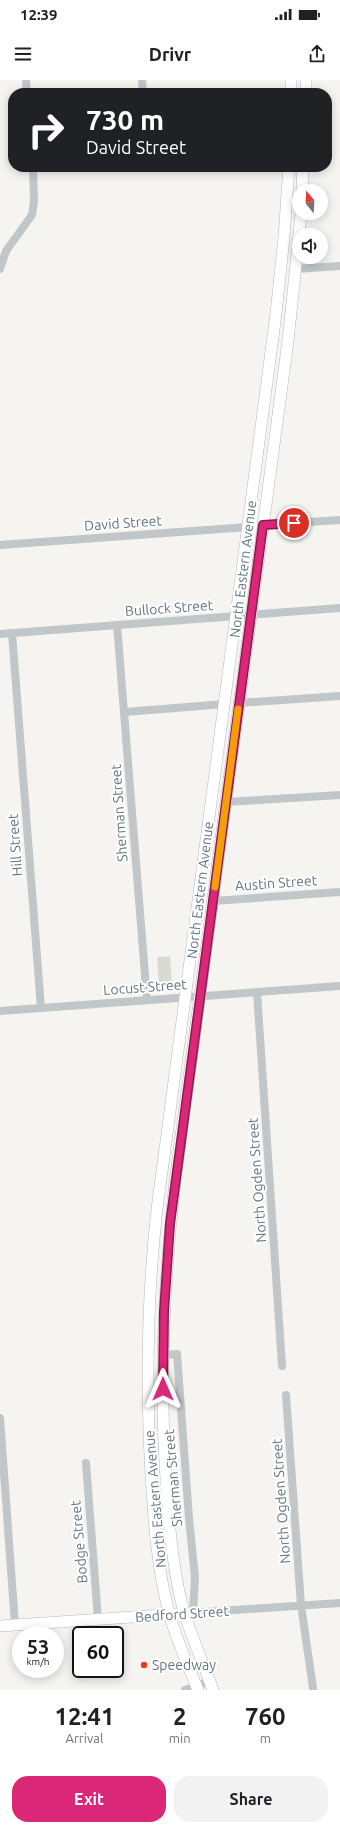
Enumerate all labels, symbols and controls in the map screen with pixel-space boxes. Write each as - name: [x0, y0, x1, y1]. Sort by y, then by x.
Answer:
- text: 12:39: [20, 6, 58, 23]
- icon: menu: [12, 43, 34, 65]
- icon: share: [306, 43, 328, 65]
- text: Drivr: [149, 44, 191, 64]
- icon: right: [20, 104, 72, 156]
- text: 730 m: [86, 104, 164, 135]
- text: David Street: [86, 137, 186, 157]
- north arrow: [292, 184, 328, 220]
- map controls: [292, 184, 328, 264]
- button: sound: [292, 228, 328, 264]
- street label: North Eastern Avenue: [227, 499, 259, 639]
- pin: [277, 506, 311, 540]
- street label: David Street: [84, 512, 163, 534]
- icon: arrive: [283, 512, 305, 534]
- street label: Bullock Street: [124, 597, 214, 619]
- street label: Sherman Street: [108, 763, 130, 862]
- street label: Hill Street: [5, 813, 25, 877]
- street label: North Eastern Avenue: [184, 820, 216, 960]
- street label: Austin Street: [234, 872, 318, 894]
- street label: Locust Street: [103, 976, 188, 998]
- street label: North Ogden Street: [245, 1116, 269, 1243]
- position arrow: [142, 1368, 184, 1410]
- street label: Sherman Street: [161, 1428, 185, 1527]
- street label: North Eastern Avenue: [141, 1429, 169, 1569]
- street label: North Ogden Street: [269, 1437, 293, 1564]
- street label: Bodge Street: [67, 1499, 91, 1584]
- street label: Bedford Street: [135, 1603, 230, 1625]
- speed limit sign: 60: [72, 1626, 124, 1678]
- text: 53: [27, 1635, 49, 1658]
- text: km/h: [26, 1656, 50, 1667]
- place label: Speedway: [152, 1657, 216, 1673]
- marker: Speedway: [139, 1660, 149, 1670]
- text: 12:41: [54, 1703, 114, 1730]
- text: 2: [173, 1703, 186, 1730]
- text: 760: [245, 1703, 286, 1730]
- text: Arrival: [65, 1731, 103, 1745]
- text: min: [169, 1731, 191, 1745]
- text: m: [260, 1731, 271, 1745]
- button: Exit: [12, 1776, 166, 1822]
- button: Share: [174, 1776, 328, 1822]

